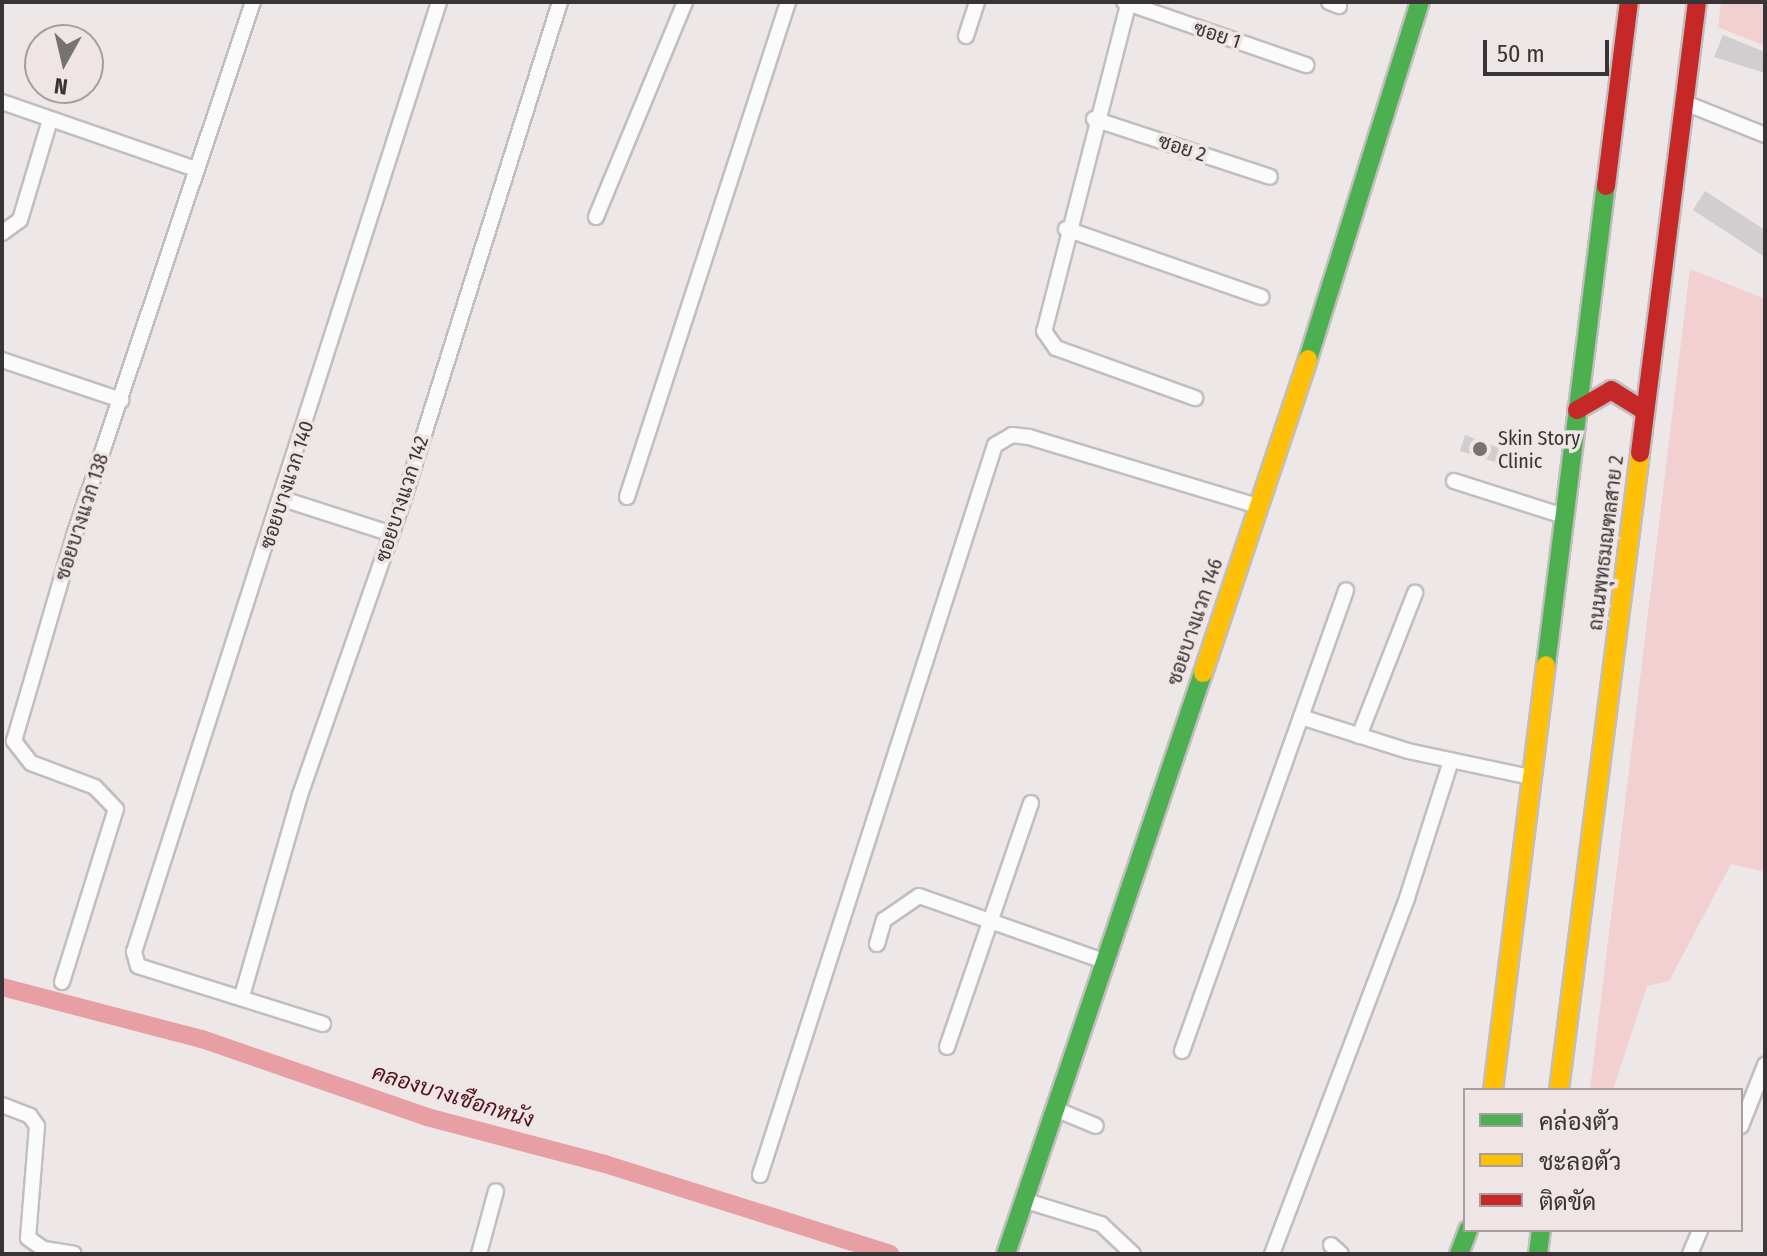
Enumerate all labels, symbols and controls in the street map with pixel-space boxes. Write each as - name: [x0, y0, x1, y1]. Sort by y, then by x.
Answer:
- street label: ซอย 1: [1190, 16, 1244, 54]
- north arrow: [24, 24, 104, 104]
- scale bar: [1487, 24, 1613, 74]
- text: 50 m: [1497, 40, 1545, 68]
- text: N: [52, 72, 69, 101]
- street label: ซอย 2: [1155, 129, 1209, 167]
- street label: ซอยบางแวก 140: [255, 418, 319, 552]
- place label: Skin Story Clinic: [1498, 426, 1580, 473]
- street label: ซอยบางแวก 142: [370, 433, 434, 565]
- marker: Skin Story Clinic: [1469, 438, 1491, 460]
- street label: ซอยบางแวก 138: [50, 451, 114, 583]
- street label: ถนนพุทธมณฑลสาย 2: [1583, 454, 1629, 632]
- street label: ซอยบางแวก 146: [1162, 555, 1228, 689]
- water label: คลองบางเชือกหนัง: [369, 1059, 537, 1133]
- legend: [1463, 1088, 1743, 1232]
- text: คล่องตัว: [1539, 1108, 1619, 1136]
- text: ชะลอตัว: [1539, 1148, 1621, 1176]
- text: ติดขัด: [1539, 1188, 1596, 1216]

